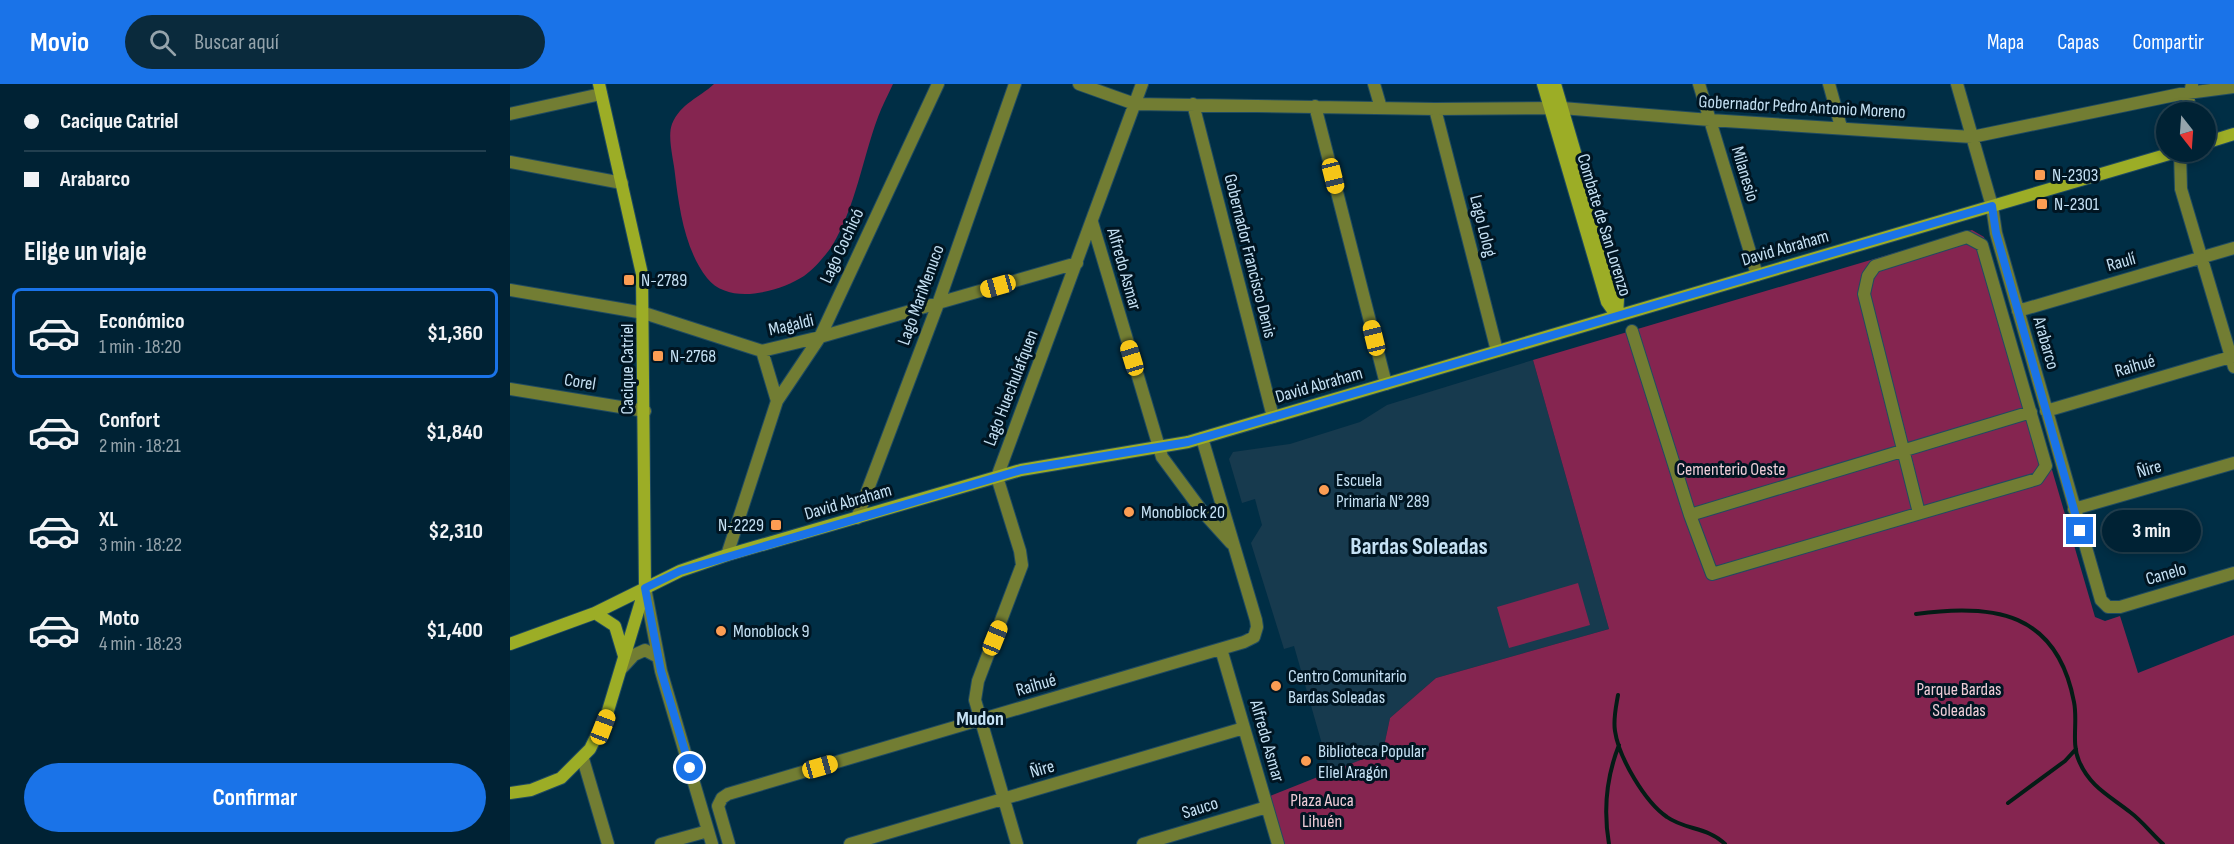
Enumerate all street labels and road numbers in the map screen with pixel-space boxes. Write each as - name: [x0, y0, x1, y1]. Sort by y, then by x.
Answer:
- street label: Gobernador Pedro Antonio Moreno: [1698, 91, 1906, 123]
- street label: Milanesio: [1727, 144, 1763, 204]
- street label: Combate de San Lorenzo: [1572, 151, 1636, 299]
- street label: Gobernador Francisco Denis: [1219, 172, 1281, 340]
- street label: Lago Lolog: [1465, 193, 1501, 259]
- street label: Lago Cochicó: [816, 205, 868, 287]
- street label: Alfredo Asmar: [1102, 225, 1146, 312]
- street label: David Abraham: [1739, 226, 1831, 270]
- street label: Lago MariMenuco: [893, 242, 949, 348]
- street label: Raulí: [2104, 248, 2139, 276]
- street label: Magaldi: [766, 310, 816, 340]
- street label: Arabarco: [2028, 313, 2063, 372]
- street label: Cacique Catriel: [617, 324, 638, 414]
- street label: Lago Huechulafquen: [979, 327, 1043, 449]
- street label: Raihué: [2112, 350, 2158, 382]
- street label: David Abraham: [1273, 363, 1365, 407]
- street label: Corel: [563, 369, 597, 395]
- street label: Ñire: [2134, 456, 2164, 482]
- street label: David Abraham: [802, 480, 894, 524]
- street label: Canelo: [2143, 558, 2189, 590]
- street label: Raihué: [1013, 669, 1059, 701]
- street label: Alfredo Asmar: [1245, 697, 1289, 784]
- street label: Ñire: [1027, 756, 1057, 782]
- street label: Sauco: [1179, 793, 1221, 823]

